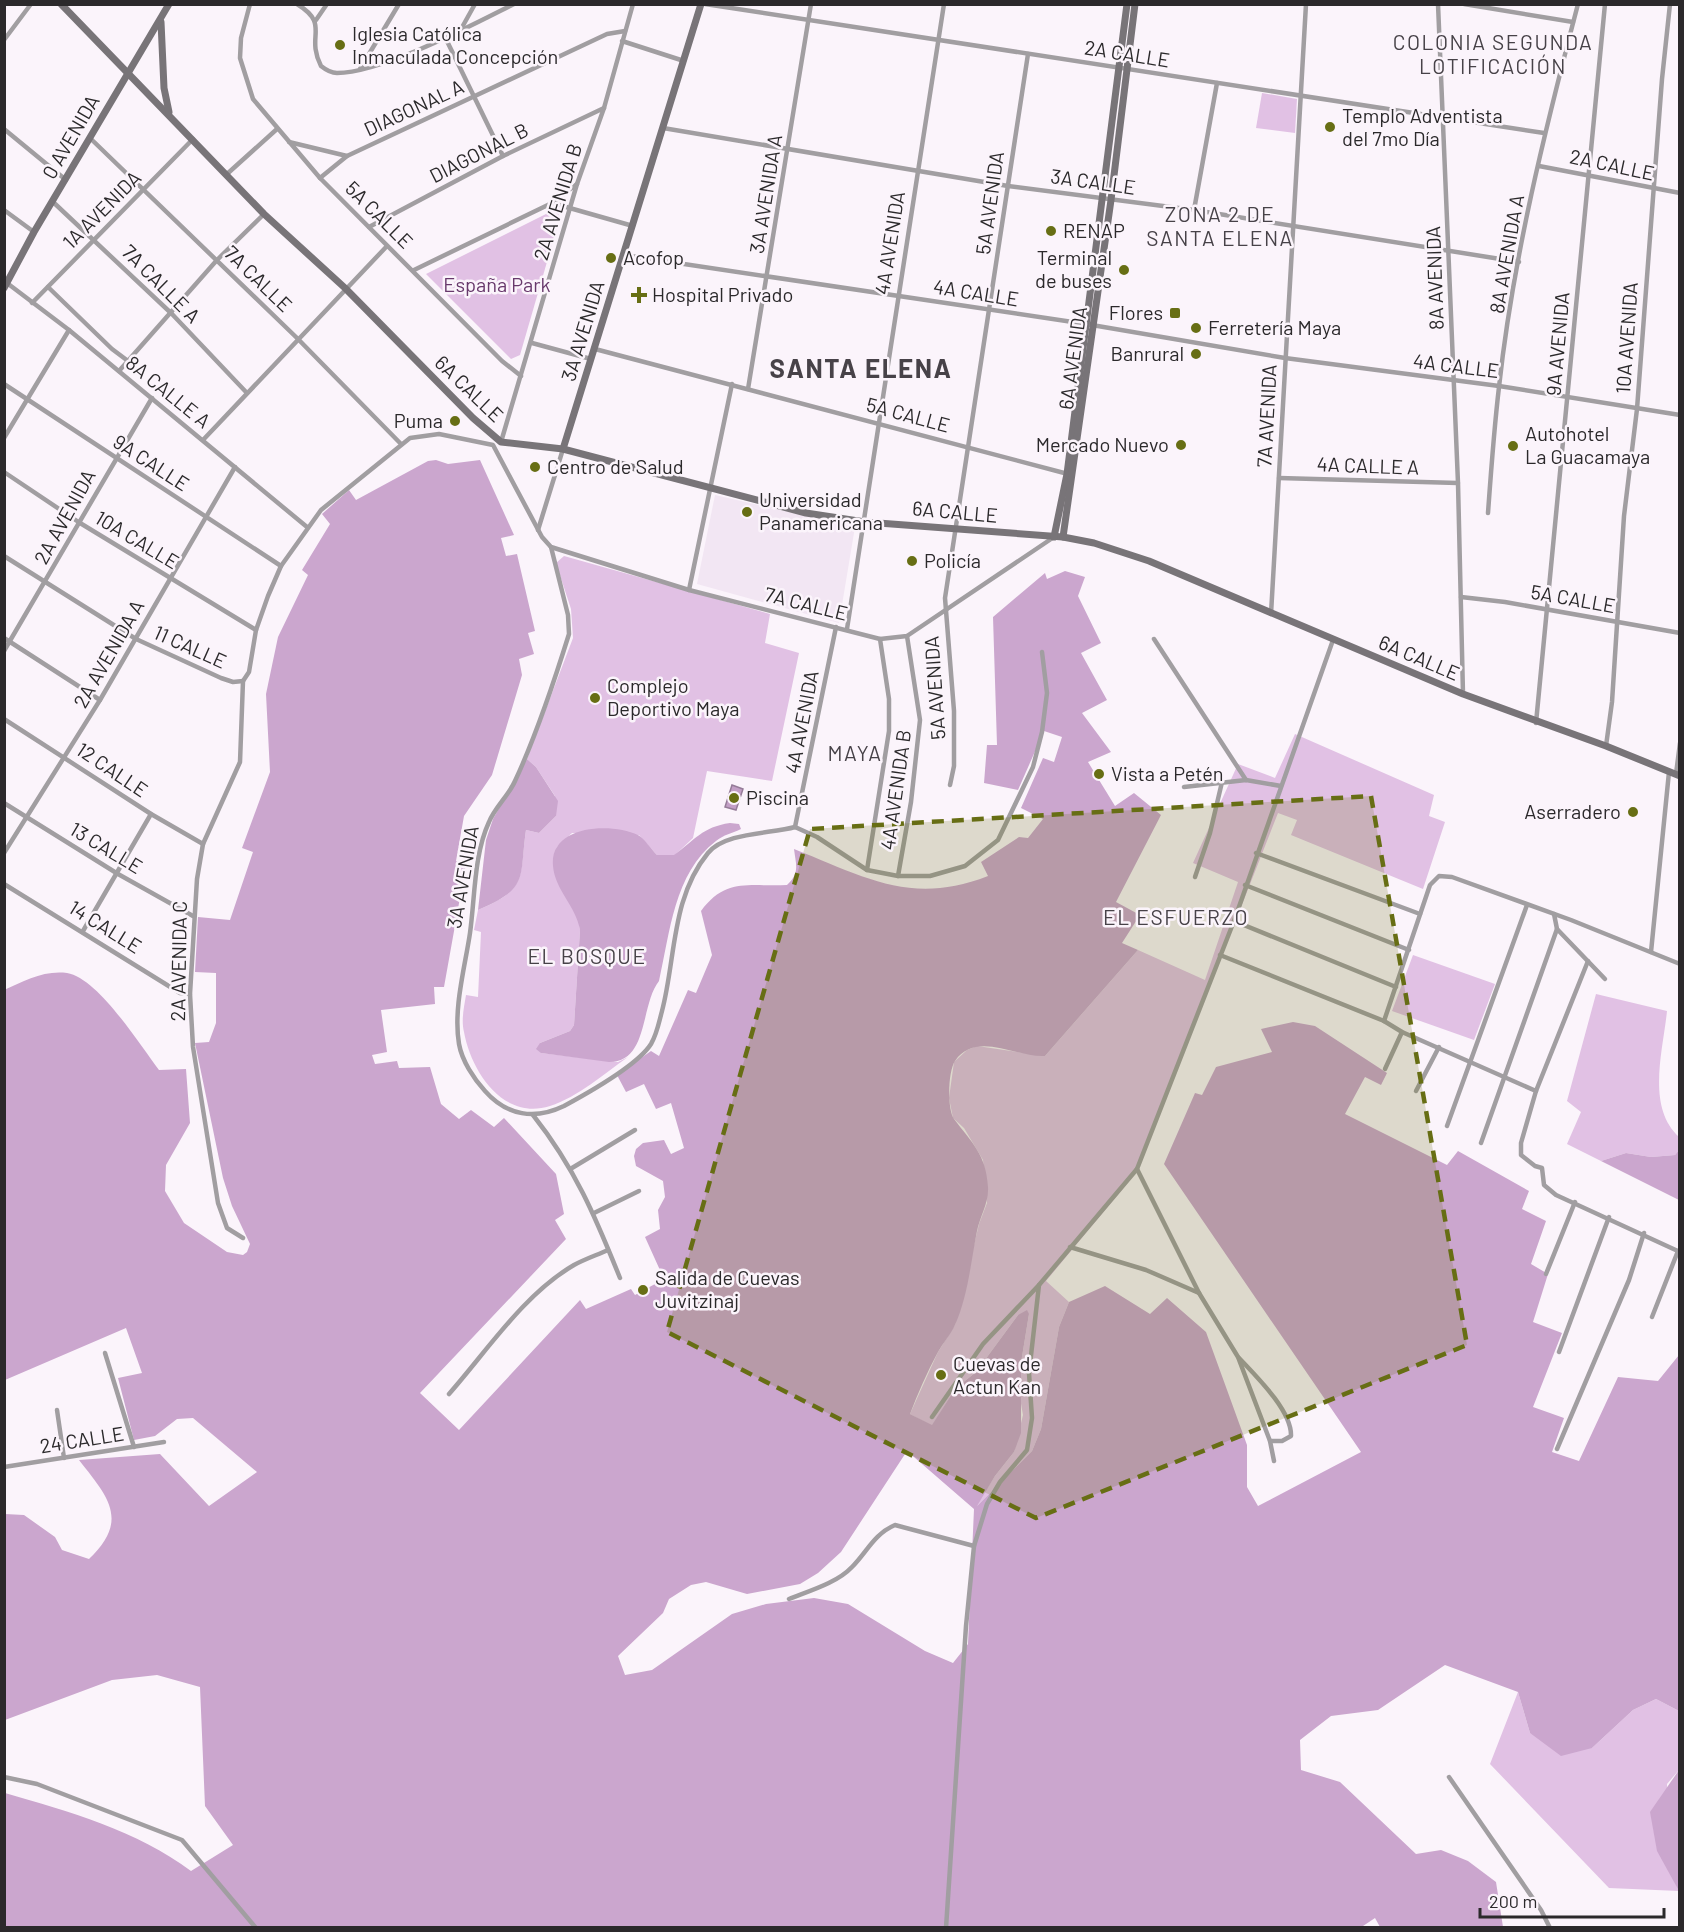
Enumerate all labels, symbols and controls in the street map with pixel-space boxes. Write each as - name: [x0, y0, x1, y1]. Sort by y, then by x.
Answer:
- place label: Iglesia Católica Inmaculada Concepción: [352, 21, 558, 68]
- district label: COLONIA SEGUNDA LOTIFICACIÓN: [1393, 29, 1593, 78]
- street label: 2A CALLE: [1083, 34, 1171, 72]
- marker: Iglesia Católica Inmaculada Concepción: [333, 38, 347, 52]
- street label: DIAGONAL A: [360, 74, 467, 141]
- street label: 0 AVENIDA: [37, 90, 104, 183]
- place label: Templo Adventista del 7mo Día: [1342, 103, 1503, 150]
- street label: DIAGONAL B: [425, 117, 532, 187]
- marker: Templo Adventista del 7mo Día: [1323, 120, 1337, 134]
- street label: 3A AVENIDA A: [744, 133, 786, 255]
- street label: 2A AVENIDA B: [528, 140, 586, 263]
- street label: 2A CALLE: [1568, 143, 1657, 185]
- street label: 5A AVENIDA: [970, 150, 1008, 256]
- street label: 3A CALLE: [1049, 163, 1137, 199]
- street label: 1A AVENIDA: [57, 165, 145, 253]
- street label: 5A CALLE: [341, 176, 418, 253]
- street label: 4A AVENIDA: [869, 189, 909, 296]
- street label: 8A AVENIDA A: [1484, 193, 1528, 315]
- district label: ZONA 2 DE SANTA ELENA: [1146, 201, 1294, 250]
- place label: RENAP: [1063, 218, 1125, 242]
- marker: RENAP: [1044, 224, 1058, 238]
- street label: 8A AVENIDA: [1420, 226, 1448, 330]
- street label: 7A CALLE A: [118, 239, 206, 327]
- street label: 7A CALLE: [220, 240, 297, 316]
- place label: Acofop: [623, 245, 684, 269]
- place label: Terminal de buses: [1035, 245, 1112, 292]
- marker: Acofop: [604, 251, 618, 265]
- marker: Terminal de buses: [1117, 263, 1131, 277]
- park label: España Park: [443, 272, 551, 296]
- street label: 4A CALLE: [932, 273, 1021, 311]
- street label: 3A AVENIDA: [555, 277, 609, 384]
- street label: 10A AVENIDA: [1610, 281, 1642, 395]
- place label: Hospital Privado: [652, 282, 793, 306]
- marker: Hospital Privado: [630, 286, 648, 304]
- street label: 9A AVENIDA: [1541, 291, 1573, 397]
- place label: Flores: [1109, 300, 1163, 324]
- street label: 6A AVENIDA: [1053, 305, 1091, 411]
- marker: Flores: [1168, 306, 1182, 320]
- place label: Ferretería Maya: [1208, 315, 1341, 339]
- marker: Ferretería Maya: [1189, 321, 1203, 335]
- place label: Banrural: [1111, 341, 1184, 365]
- marker: Banrural: [1189, 347, 1203, 361]
- street label: 4A CALLE: [1412, 348, 1500, 382]
- street label: 8A CALLE A: [122, 350, 216, 433]
- street label: 6A CALLE: [431, 350, 509, 427]
- district label: SANTA ELENA: [770, 352, 952, 383]
- street label: 7A AVENIDA: [1251, 364, 1281, 468]
- street label: 5A CALLE: [864, 391, 953, 437]
- place label: Puma: [394, 408, 443, 432]
- marker: Puma: [448, 414, 462, 428]
- place label: Autohotel La Guacamaya: [1525, 421, 1650, 468]
- street label: 9A CALLE: [109, 429, 194, 496]
- place label: Mercado Nuevo: [1036, 432, 1169, 456]
- marker: Mercado Nuevo: [1174, 438, 1188, 452]
- marker: Autohotel La Guacamaya: [1506, 439, 1520, 453]
- street label: 4A CALLE A: [1316, 451, 1420, 479]
- place label: Centro de Salud: [547, 454, 684, 478]
- marker: Centro de Salud: [528, 460, 542, 474]
- street label: 2A AVENIDA: [28, 465, 100, 568]
- place label: Universidad Panamericana: [759, 487, 883, 534]
- street label: 6A CALLE: [911, 495, 999, 527]
- street label: 10A CALLE: [91, 505, 184, 574]
- marker: Universidad Panamericana: [740, 505, 754, 519]
- place label: Policía: [924, 548, 981, 572]
- marker: Policía: [905, 554, 919, 568]
- street label: 5A CALLE: [1529, 579, 1617, 617]
- street label: 7A CALLE: [762, 581, 850, 625]
- street label: 2A AVENIDA A: [68, 595, 149, 712]
- street label: 11 CALLE: [150, 619, 231, 673]
- street label: 6A CALLE: [1375, 629, 1463, 685]
- street label: 5A AVENIDA: [918, 635, 950, 741]
- street label: 4A AVENIDA: [779, 668, 823, 775]
- place label: Complejo Deportivo Maya: [607, 673, 739, 720]
- marker: Complejo Deportivo Maya: [588, 691, 602, 705]
- street label: 4A AVENIDA B: [875, 728, 915, 852]
- street label: 12 CALLE: [72, 737, 153, 802]
- district label: MAYA: [827, 740, 883, 765]
- place label: Vista a Petén: [1111, 761, 1224, 785]
- marker: Vista a Petén: [1092, 767, 1106, 781]
- place label: Piscina: [746, 785, 809, 809]
- marker: Piscina: [727, 791, 741, 805]
- place label: Aserradero: [1524, 799, 1621, 823]
- marker: Aserradero: [1626, 805, 1640, 819]
- street label: 13 CALLE: [66, 816, 147, 878]
- street label: 3A AVENIDA: [441, 824, 483, 930]
- street label: 14 CALLE: [65, 894, 146, 958]
- street label: 2A AVENIDA C: [165, 901, 191, 1021]
- district label: EL ESFUERZO: [1103, 904, 1249, 929]
- district label: EL BOSQUE: [527, 943, 647, 968]
- place label: Salida de Cuevas Juvitzinaj: [655, 1265, 800, 1312]
- marker: Salida de Cuevas Juvitzinaj: [636, 1283, 650, 1297]
- place label: Cuevas de Actun Kan: [953, 1351, 1041, 1398]
- marker: Cuevas de Actun Kan: [934, 1368, 948, 1382]
- street label: 24 CALLE: [38, 1421, 126, 1457]
- scale bar: [1480, 1881, 1664, 1919]
- text: 200 m: [1489, 1890, 1537, 1912]

